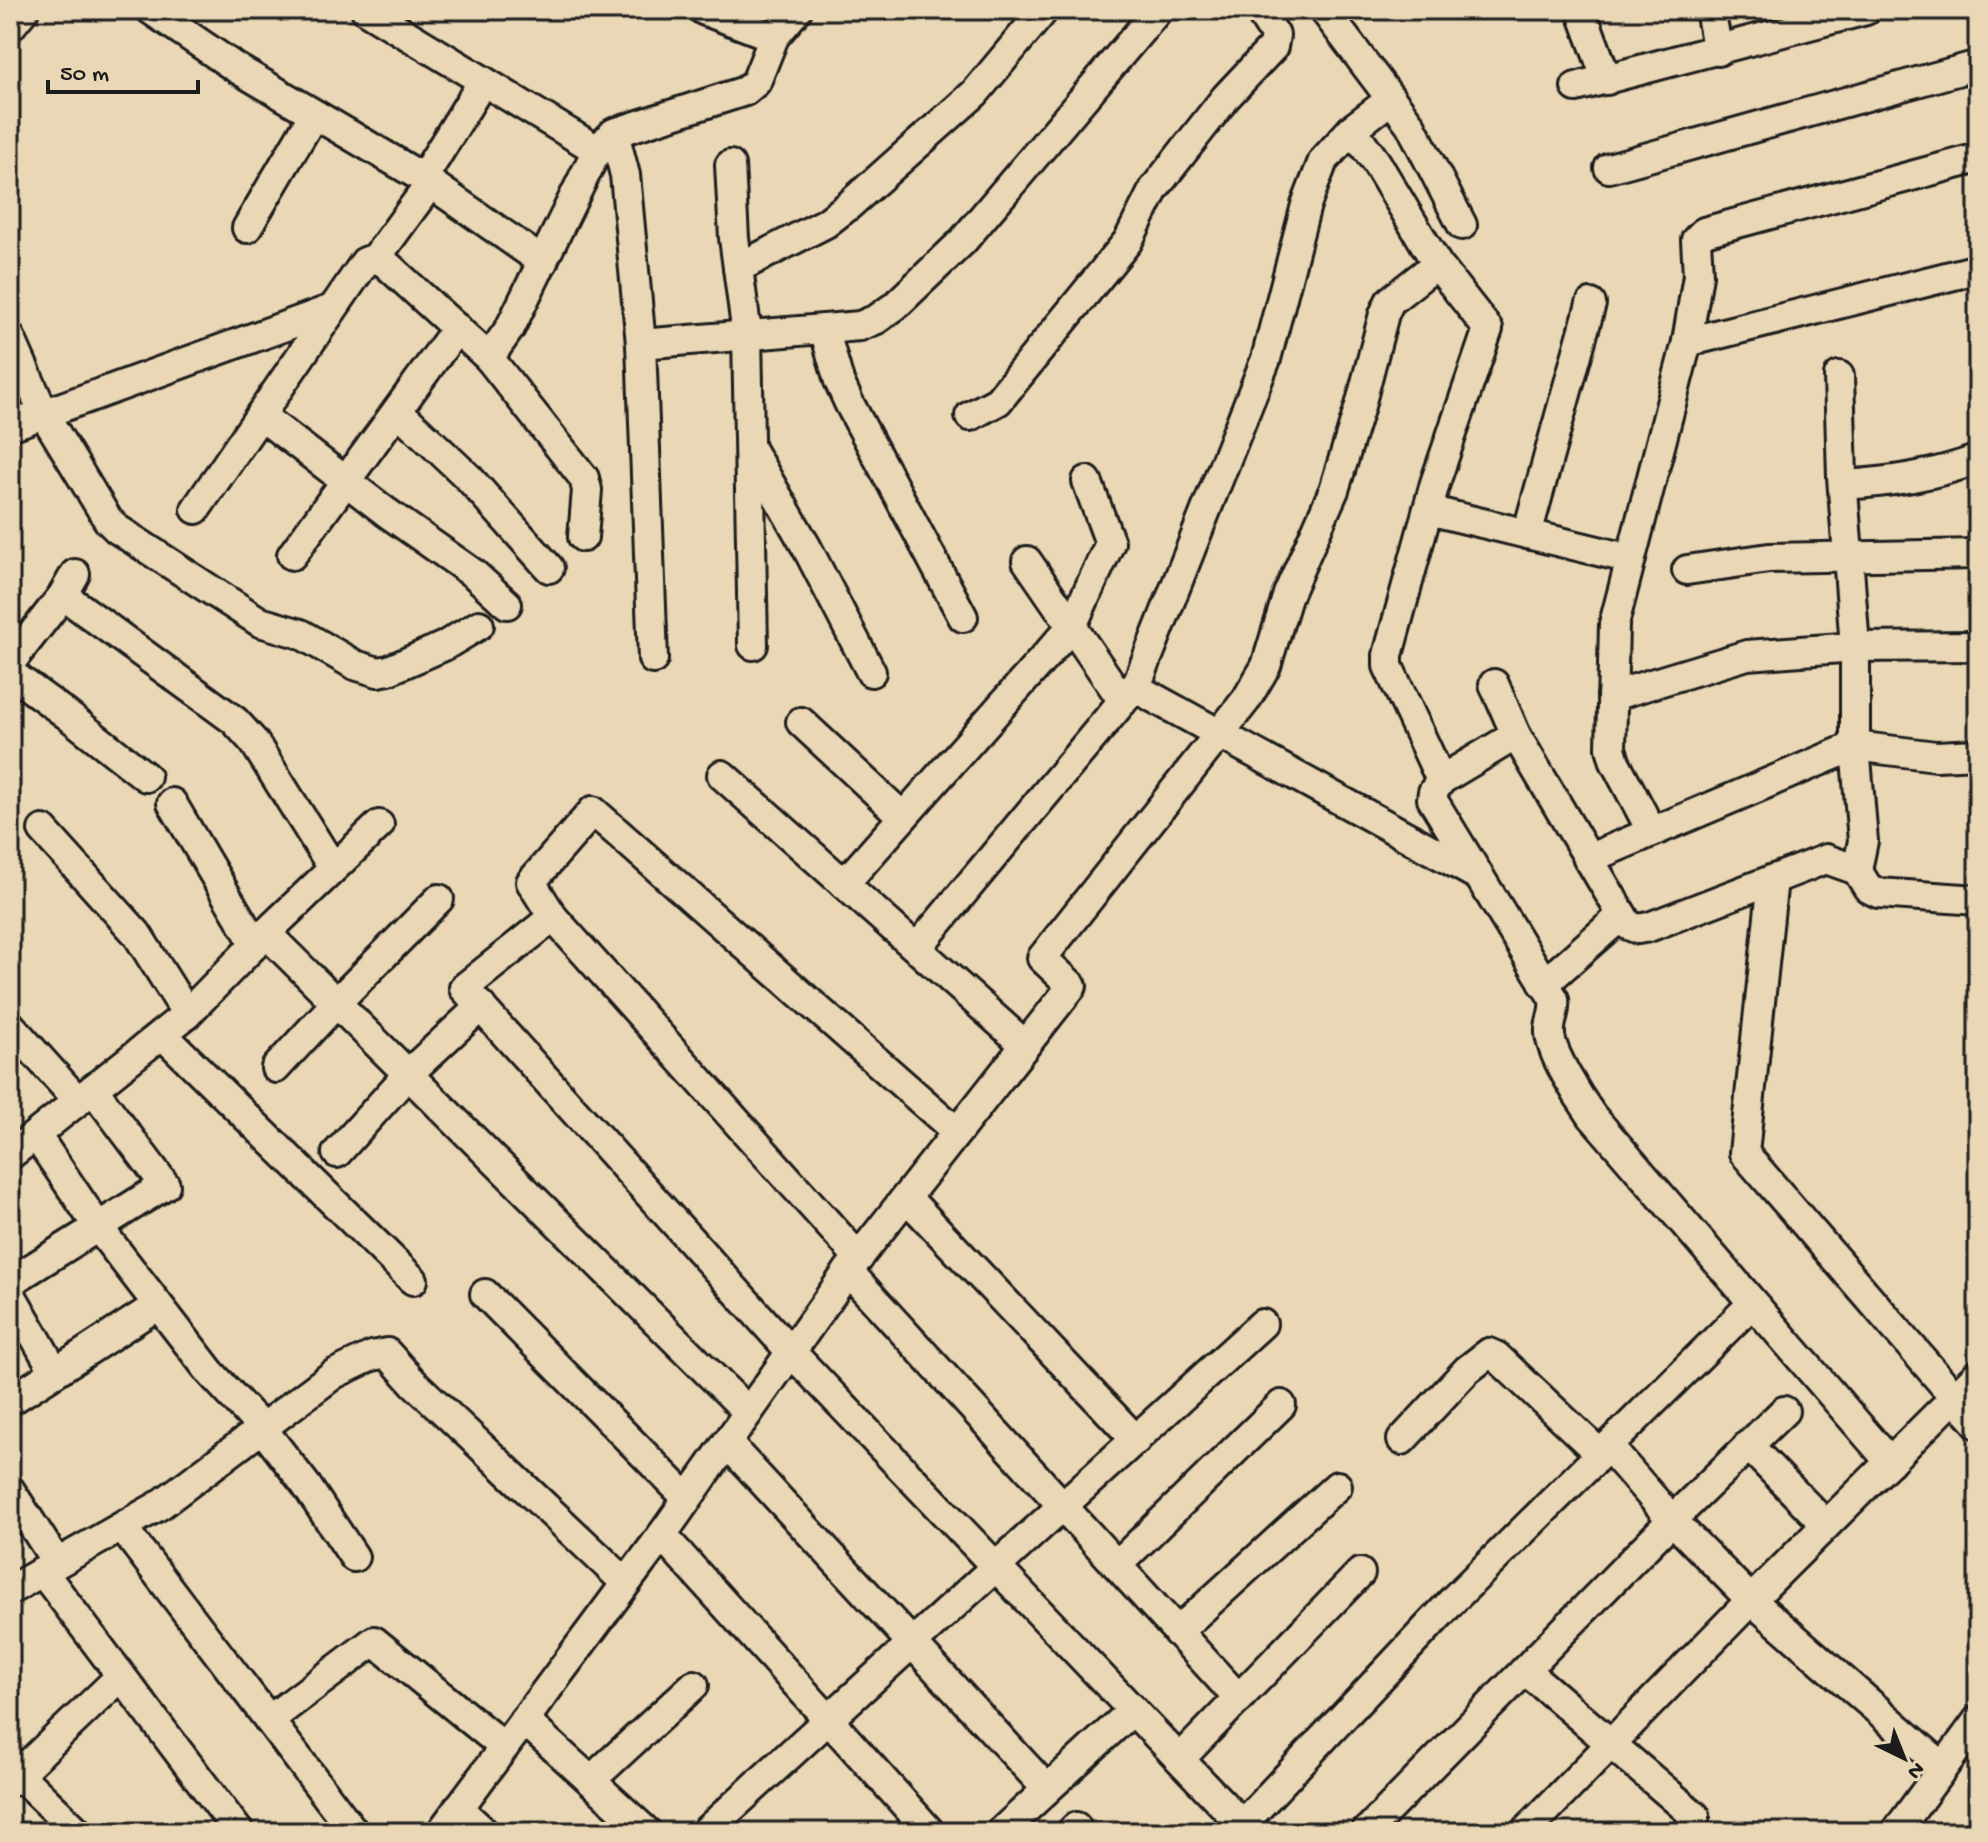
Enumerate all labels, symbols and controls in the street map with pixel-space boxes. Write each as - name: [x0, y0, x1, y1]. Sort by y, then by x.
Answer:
- scale bar: [48, 44, 198, 94]
- text: 50 m: [60, 61, 109, 90]
- north arrow: [1864, 1718, 1944, 1798]
- text: N: [1901, 1755, 1929, 1784]

